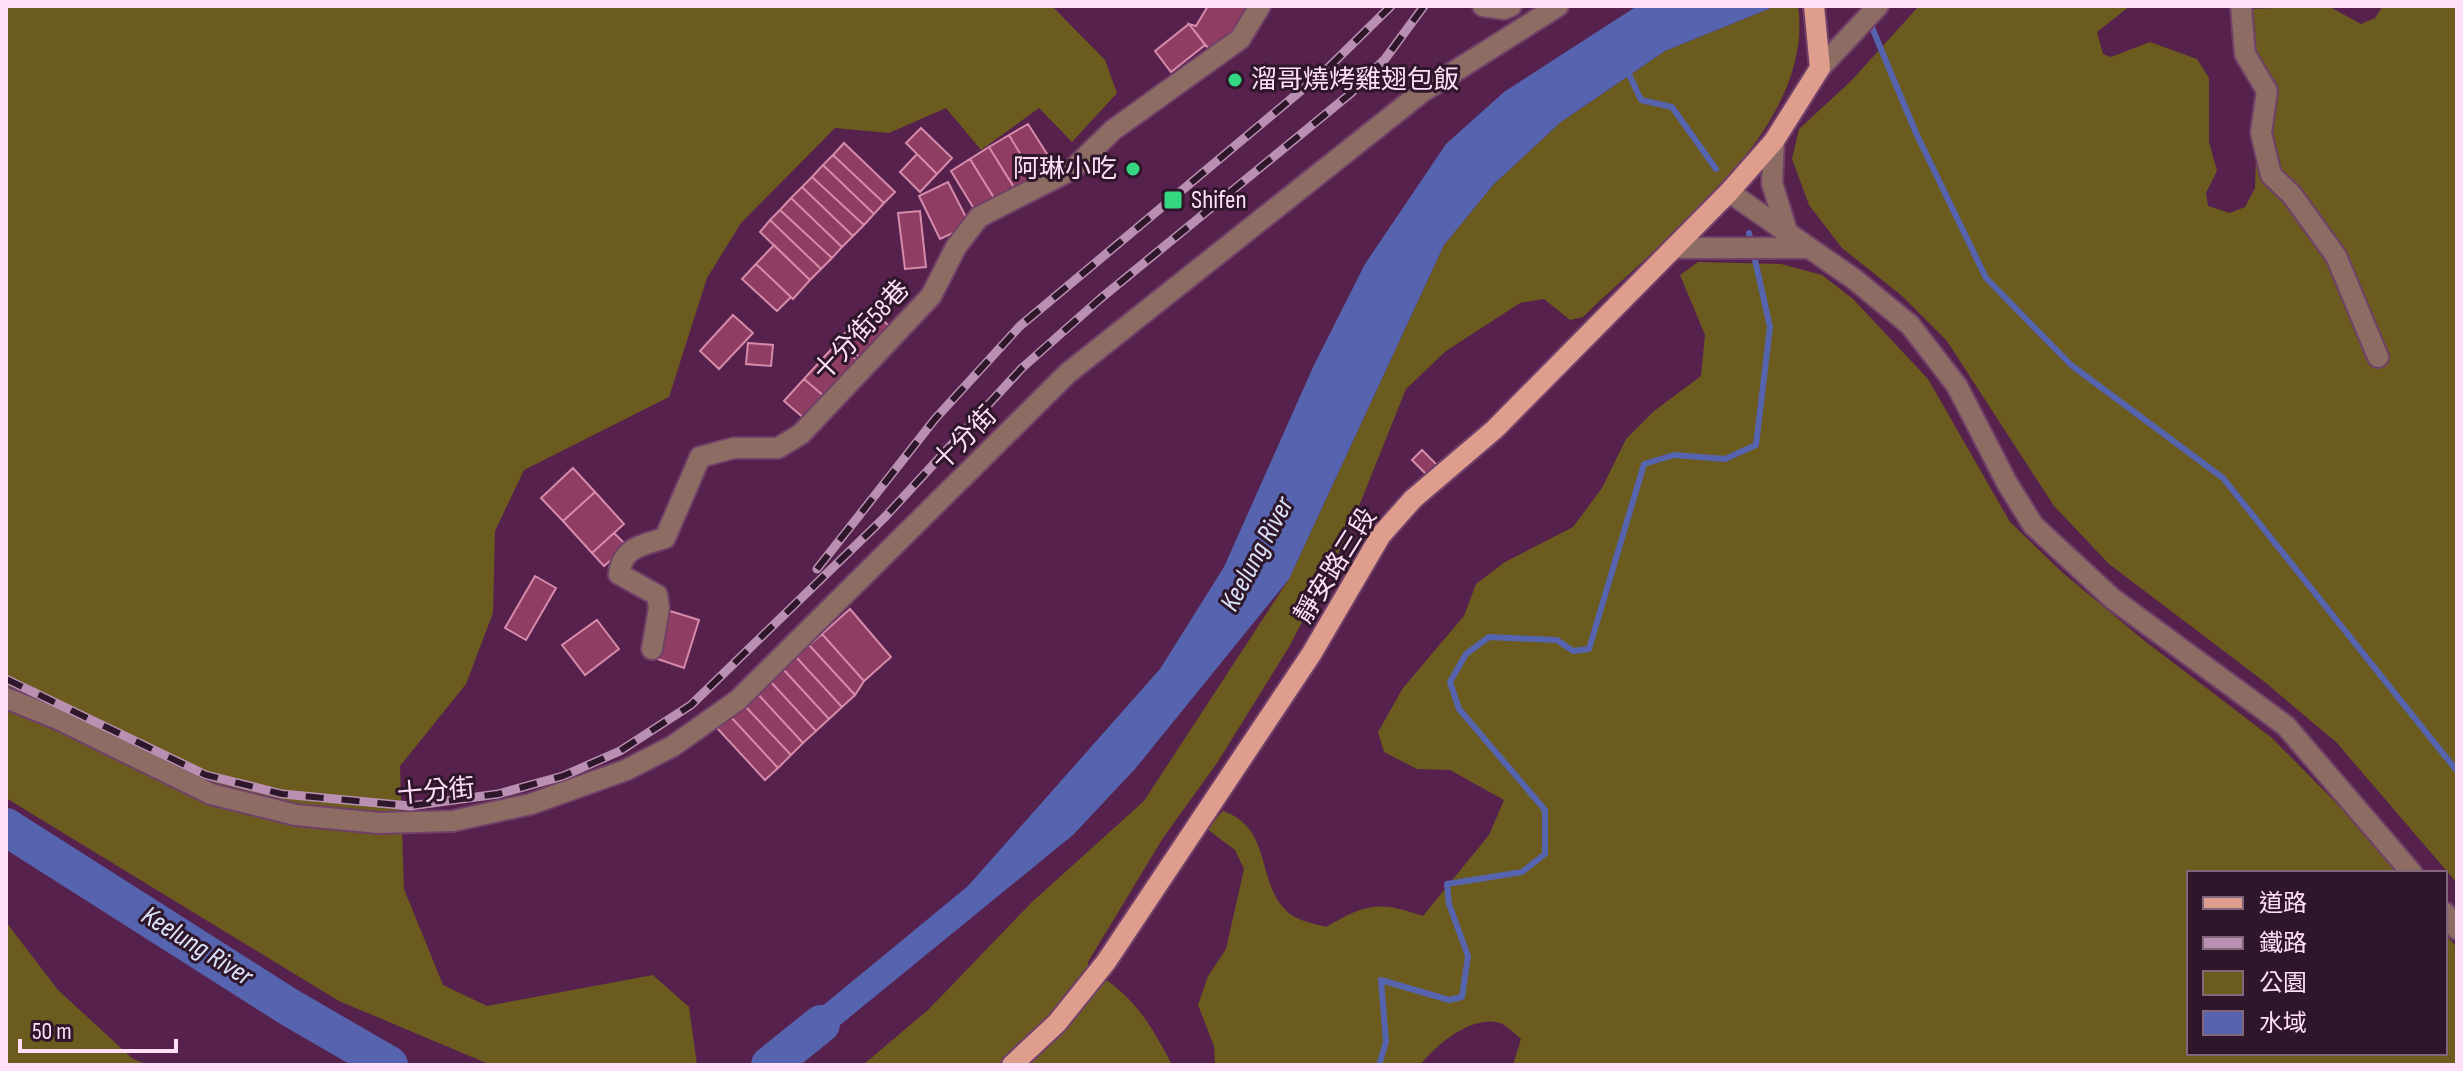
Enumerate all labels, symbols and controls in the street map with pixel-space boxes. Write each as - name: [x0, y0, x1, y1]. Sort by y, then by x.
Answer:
- place label: 溜哥燒烤雞翅包飯: [1251, 65, 1459, 96]
- marker: 溜哥燒烤雞翅包飯: [1226, 71, 1244, 89]
- place label: 阿琳小吃: [1013, 154, 1117, 185]
- marker: 阿琳小吃: [1124, 160, 1142, 178]
- place label: Shifen: [1191, 185, 1247, 216]
- marker: Shifen: [1162, 189, 1184, 211]
- street label: 十分街58巷: [808, 274, 916, 388]
- street label: 十分街: [926, 400, 1004, 478]
- water label: Keelung River: [1213, 490, 1301, 617]
- street label: 靜安路三段: [1288, 503, 1384, 629]
- street label: 十分街: [396, 773, 476, 811]
- legend: [2187, 871, 2447, 1055]
- text: 道路: [2259, 889, 2307, 918]
- water label: Keelung River: [135, 899, 260, 994]
- text: 鐵路: [2259, 929, 2307, 958]
- text: 公園: [2259, 969, 2307, 998]
- scale bar: [20, 1003, 176, 1053]
- text: 水域: [2259, 1009, 2307, 1038]
- text: 50 m: [32, 1017, 72, 1046]

